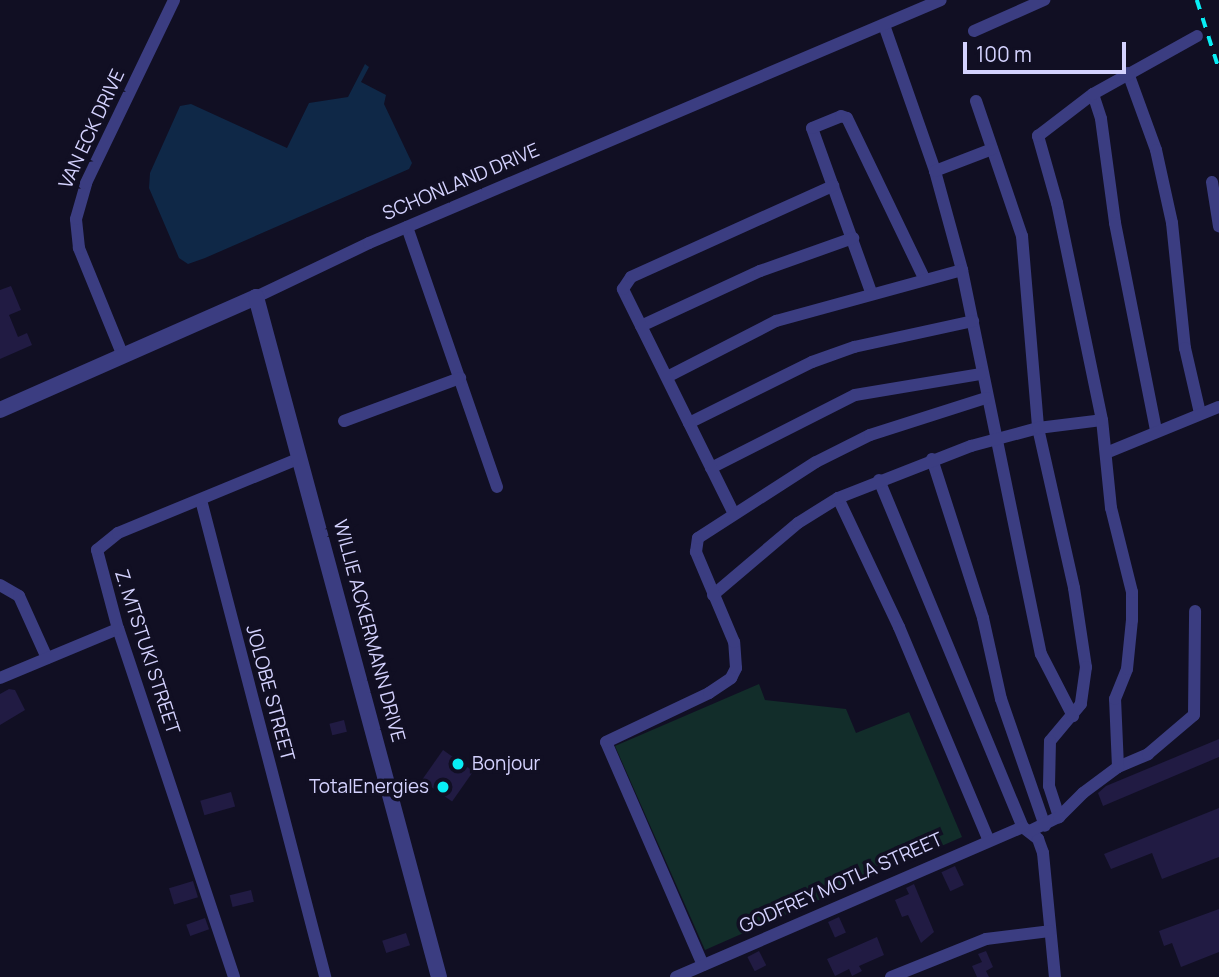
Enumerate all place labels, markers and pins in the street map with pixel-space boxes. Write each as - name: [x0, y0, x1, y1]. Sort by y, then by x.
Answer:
- place label: Bonjour: [472, 753, 540, 775]
- marker: Bonjour: [450, 756, 466, 772]
- place label: TotalEnergies: [309, 776, 429, 798]
- marker: TotalEnergies: [435, 779, 451, 795]

